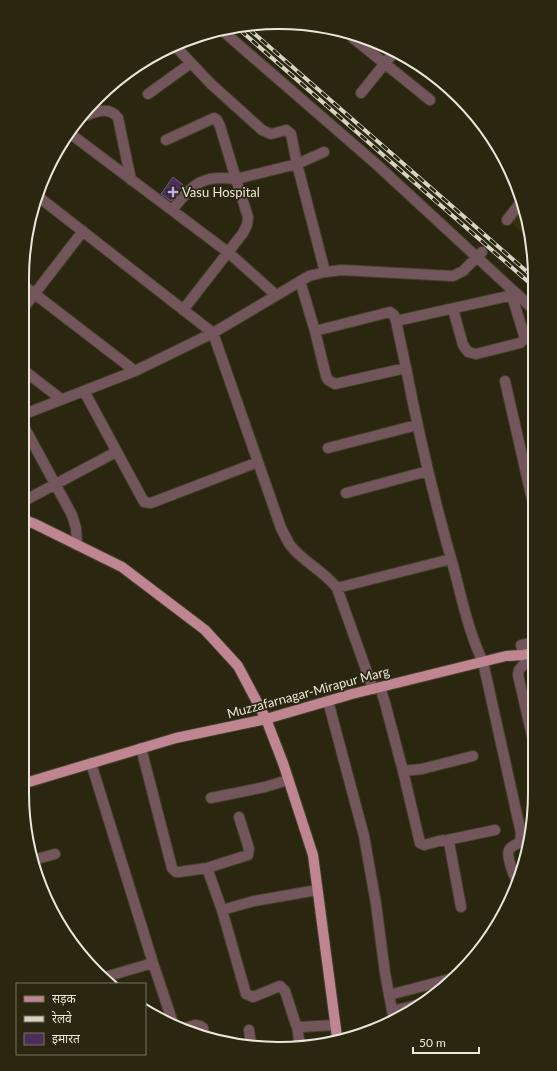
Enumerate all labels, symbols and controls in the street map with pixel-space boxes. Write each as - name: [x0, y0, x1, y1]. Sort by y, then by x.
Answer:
- place label: Vasu Hospital: [182, 184, 260, 200]
- marker: Vasu Hospital: [167, 186, 179, 198]
- street label: Muzzafarnagar-Mirapur Marg: [225, 663, 391, 721]
- legend: [16, 983, 146, 1055]
- text: सड़क: [52, 991, 77, 1006]
- text: रेलवे: [52, 1011, 72, 1026]
- scale bar: [413, 1029, 479, 1055]
- text: इमारत: [52, 1031, 81, 1046]
- text: 50 m: [419, 1035, 446, 1050]

